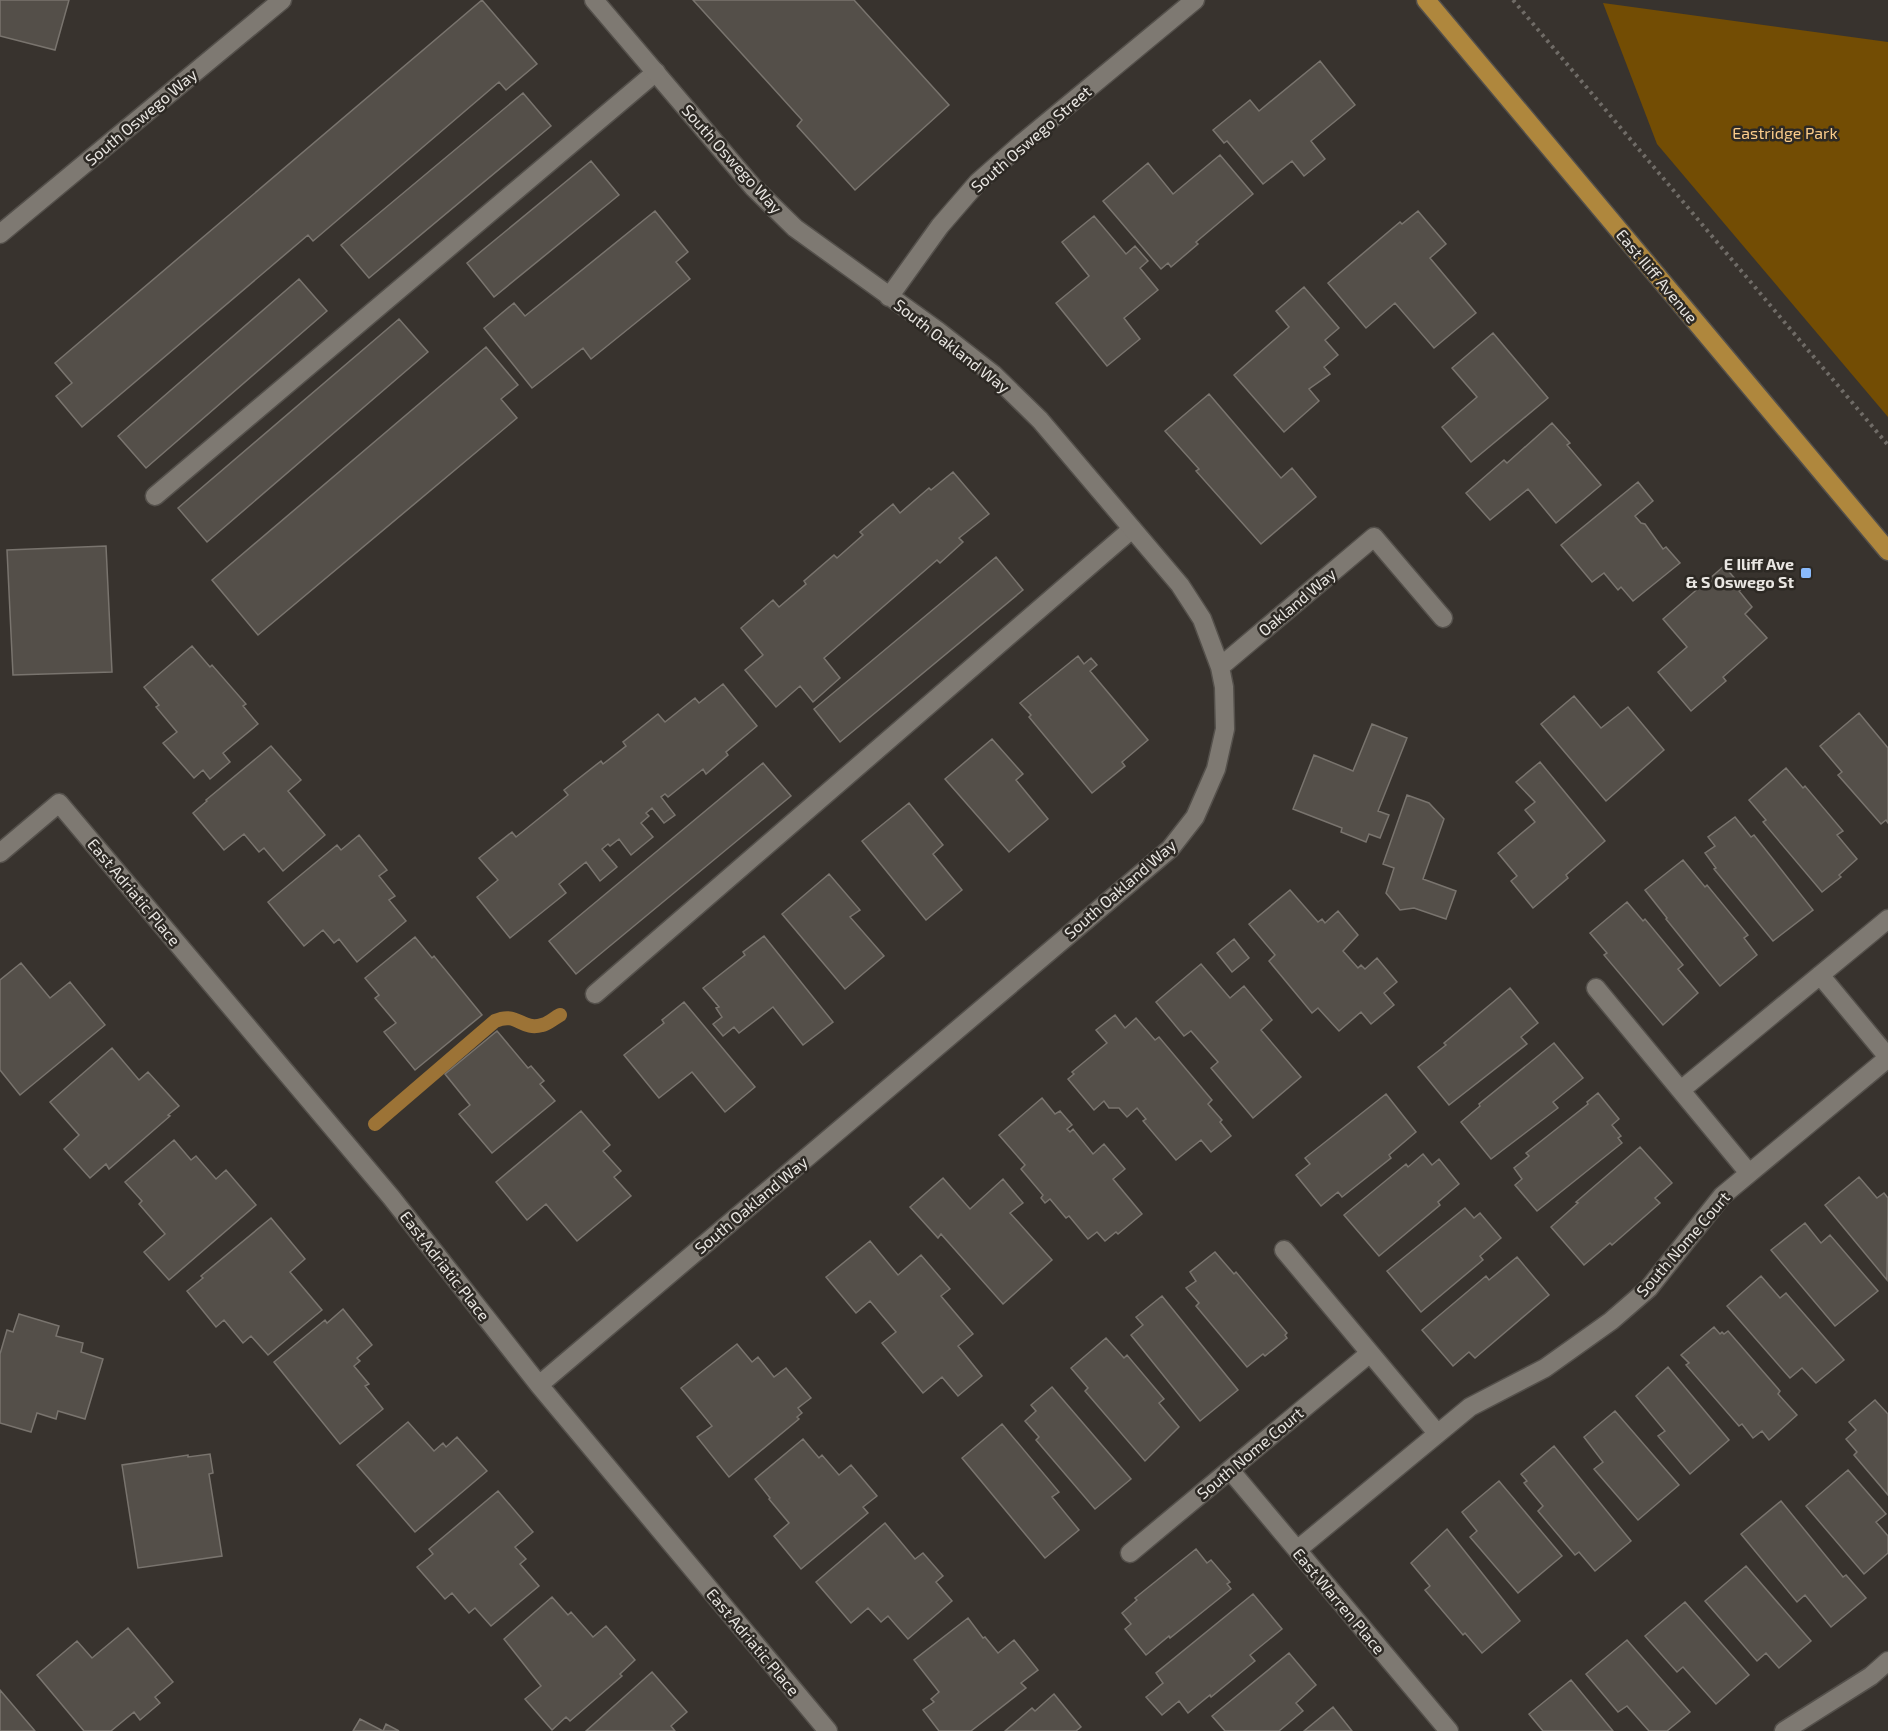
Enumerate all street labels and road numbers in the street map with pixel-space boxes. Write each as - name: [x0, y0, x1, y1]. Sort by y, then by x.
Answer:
- street label: South Oswego Way: [81, 64, 201, 169]
- street label: South Oswego Street: [967, 81, 1095, 196]
- street label: South Oswego Way: [678, 100, 787, 218]
- street label: East Iliff Avenue: [1613, 225, 1702, 326]
- street label: South Oakland Way: [891, 295, 1014, 397]
- street label: Oakland Way: [1254, 563, 1340, 639]
- street label: East Adriatic Place: [84, 834, 185, 949]
- street label: South Oakland Way: [1060, 835, 1180, 942]
- street label: South Oakland Way: [690, 1152, 811, 1257]
- street label: South Nome Court: [1632, 1187, 1733, 1300]
- street label: East Adriatic Place: [397, 1207, 494, 1324]
- street label: South Nome Court: [1193, 1403, 1307, 1502]
- street label: East Warren Place: [1290, 1544, 1389, 1658]
- street label: East Adriatic Place: [703, 1584, 804, 1699]

